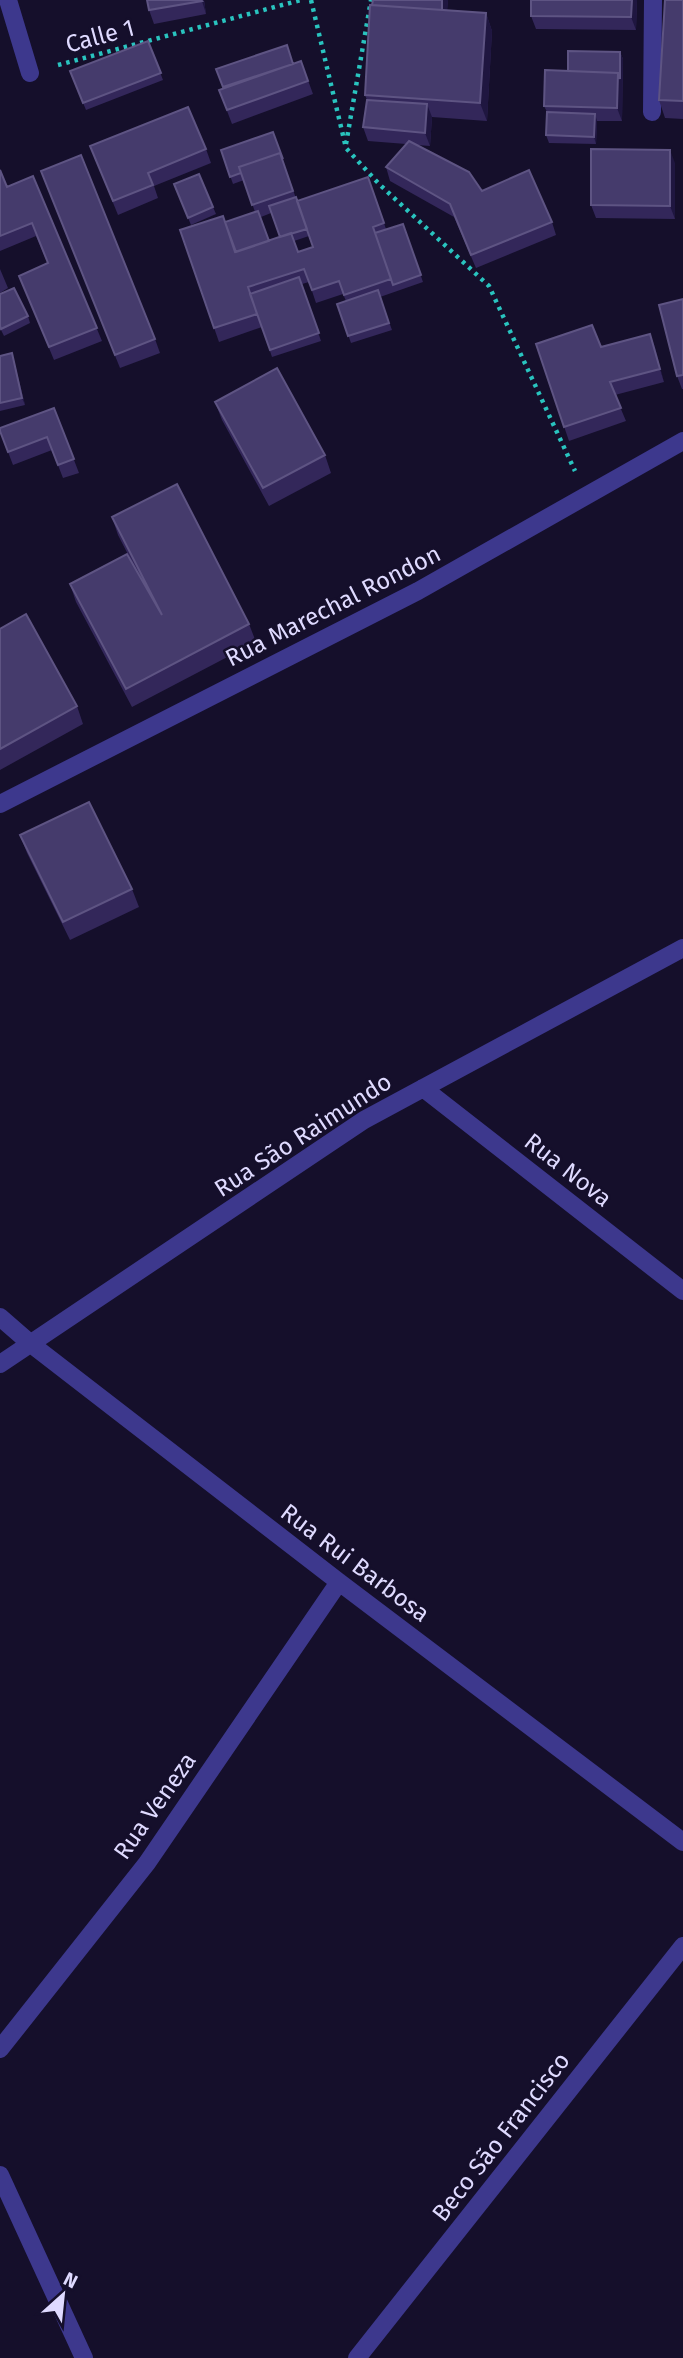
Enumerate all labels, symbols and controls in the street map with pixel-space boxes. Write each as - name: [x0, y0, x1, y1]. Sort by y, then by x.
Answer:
- street label: Calle 1: [63, 13, 137, 59]
- street label: Rua Marechal Rondon: [221, 540, 445, 672]
- street label: Rua São Raimundo: [209, 1067, 397, 1203]
- street label: Rua Nova: [519, 1127, 617, 1213]
- street label: Rua Rui Barbosa: [275, 1498, 435, 1628]
- street label: Rua Veneza: [108, 1747, 202, 1865]
- street label: Beco São Francisco: [426, 2047, 576, 2227]
- north arrow: [28, 2260, 98, 2330]
- text: N: [60, 2267, 81, 2293]

